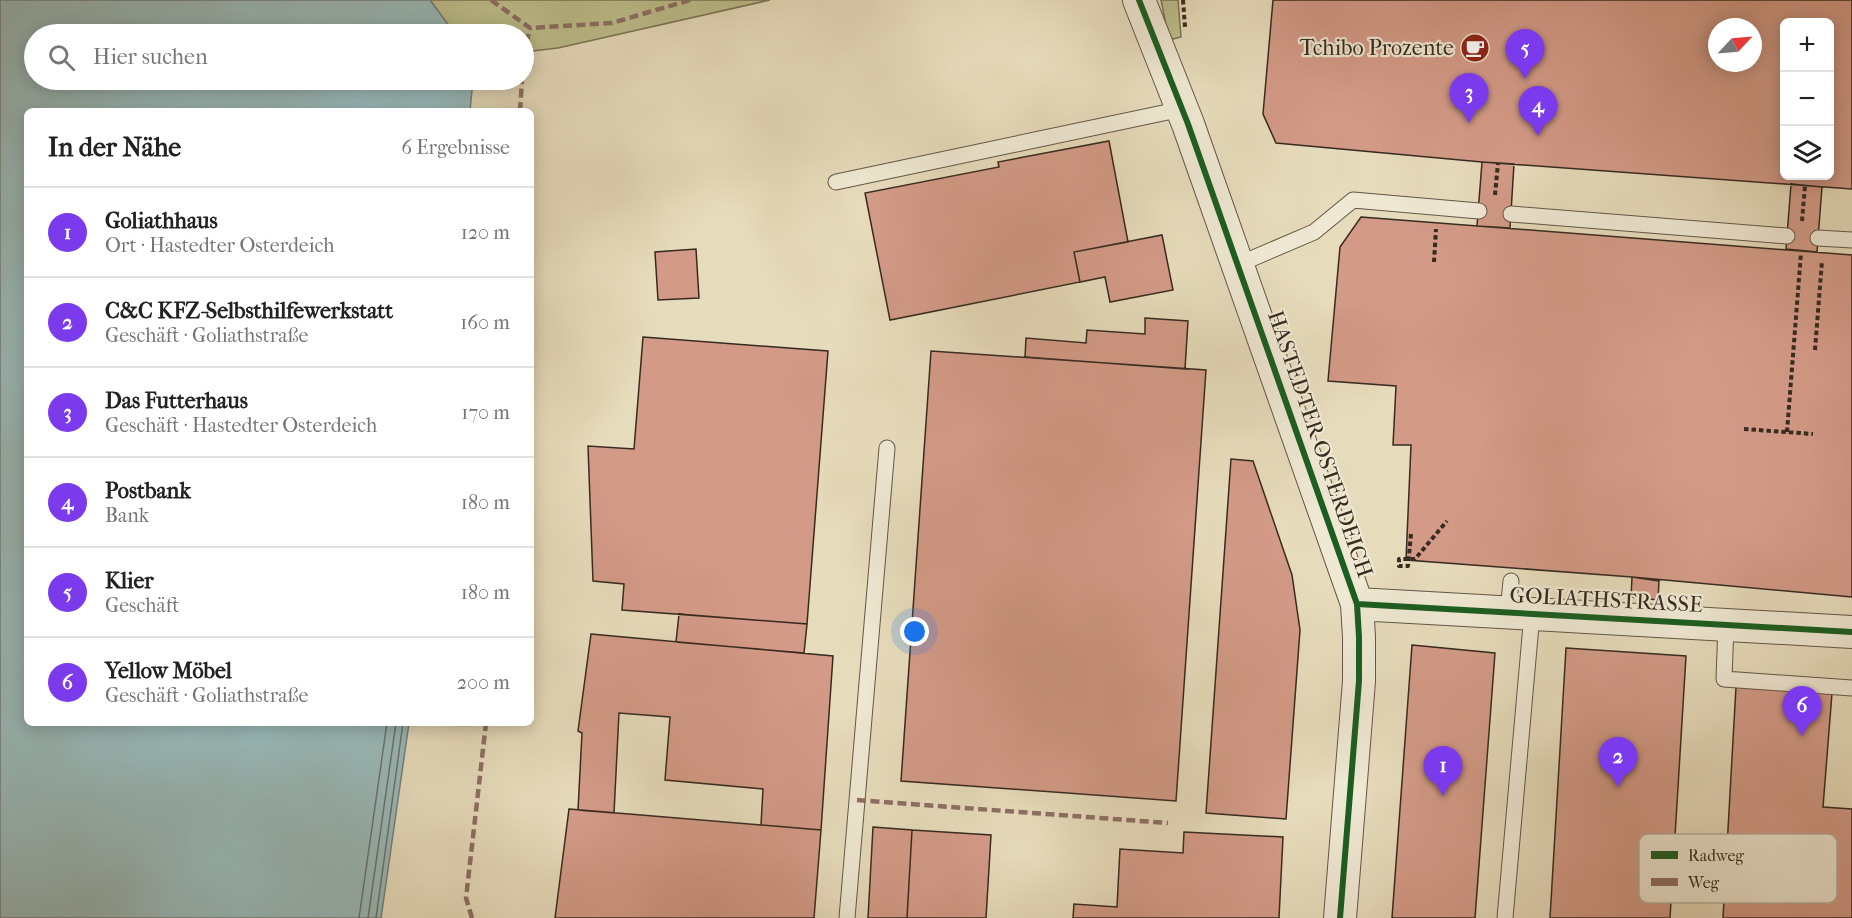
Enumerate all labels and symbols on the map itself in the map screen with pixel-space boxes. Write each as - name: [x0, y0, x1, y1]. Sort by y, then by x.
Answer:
- north arrow: [1708, 18, 1762, 72]
- pin: 5: [1506, 29, 1544, 79]
- cafe icon: Tchibo Prozente: [1459, 32, 1491, 64]
- place label: Tchibo Prozente: [1300, 35, 1454, 61]
- pin: 3: [1450, 74, 1488, 123]
- pin: 4: [1518, 86, 1558, 136]
- street label: HASTEDTER OSTERDEICH: [1262, 307, 1378, 581]
- street label: GOLIATHSTRASSE: [1509, 582, 1703, 618]
- your location: [900, 617, 929, 646]
- pin: 6: [1782, 686, 1822, 736]
- pin: 2: [1598, 738, 1638, 787]
- pin: 1: [1424, 746, 1462, 796]
- legend: [1639, 834, 1837, 903]
- text: Radweg: [1688, 846, 1744, 865]
- text: Weg: [1687, 873, 1720, 892]

